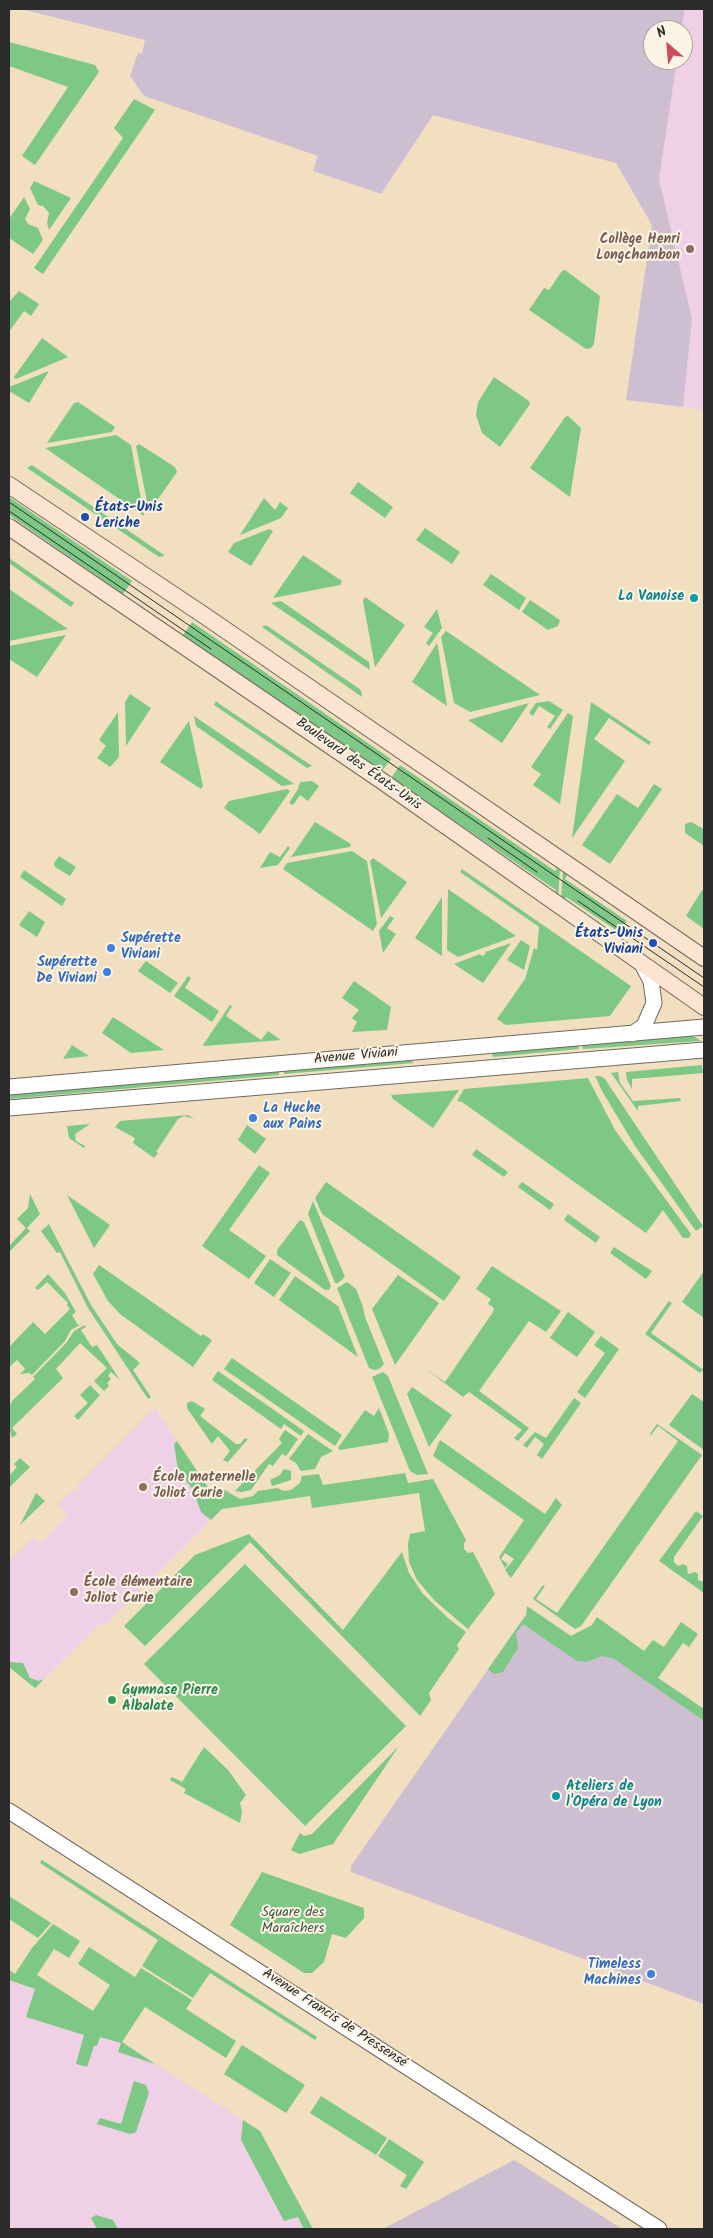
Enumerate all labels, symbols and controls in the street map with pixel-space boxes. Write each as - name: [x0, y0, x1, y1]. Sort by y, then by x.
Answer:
- north arrow: [643, 20, 693, 70]
- text: N: [653, 21, 671, 44]
- place label: Collège Henri Longchambon: [596, 233, 680, 266]
- marker: Collège Henri Longchambon: [684, 243, 696, 255]
- place label: États-Unis Leriche: [95, 501, 163, 534]
- marker: États-Unis Leriche: [79, 511, 91, 523]
- place label: La Vanoise: [618, 590, 684, 606]
- marker: La Vanoise: [688, 592, 700, 604]
- street label: Boulevard des États-Unis: [292, 715, 424, 815]
- place label: États-Unis Viviani: [575, 927, 643, 960]
- place label: Supérette Viviani: [121, 932, 181, 964]
- marker: États-Unis Viviani: [647, 937, 659, 949]
- marker: Supérette Viviani: [105, 942, 117, 954]
- place label: Supérette De Viviani: [36, 956, 97, 989]
- marker: Supérette De Viviani: [101, 966, 113, 978]
- street label: Avenue Viviani: [313, 1045, 399, 1069]
- place label: La Huche aux Pains: [263, 1102, 322, 1134]
- marker: La Huche aux Pains: [247, 1112, 259, 1124]
- place label: École maternelle Joliot Curie: [153, 1471, 256, 1504]
- marker: École maternelle Joliot Curie: [137, 1481, 149, 1493]
- place label: École élémentaire Joliot Curie: [84, 1576, 192, 1608]
- marker: École élémentaire Joliot Curie: [68, 1586, 80, 1598]
- place label: Gymnase Pierre Albalate: [122, 1684, 218, 1716]
- marker: Gymnase Pierre Albalate: [106, 1694, 118, 1706]
- place label: Ateliers de l'Opéra de Lyon: [566, 1780, 662, 1812]
- marker: Ateliers de l'Opéra de Lyon: [550, 1790, 562, 1802]
- park label: Square des Maraîchers: [261, 1906, 325, 1938]
- place label: Timeless Machines: [584, 1958, 641, 1990]
- street label: Avenue Francis de Pressensé: [258, 1966, 410, 2072]
- marker: Timeless Machines: [645, 1968, 657, 1980]

